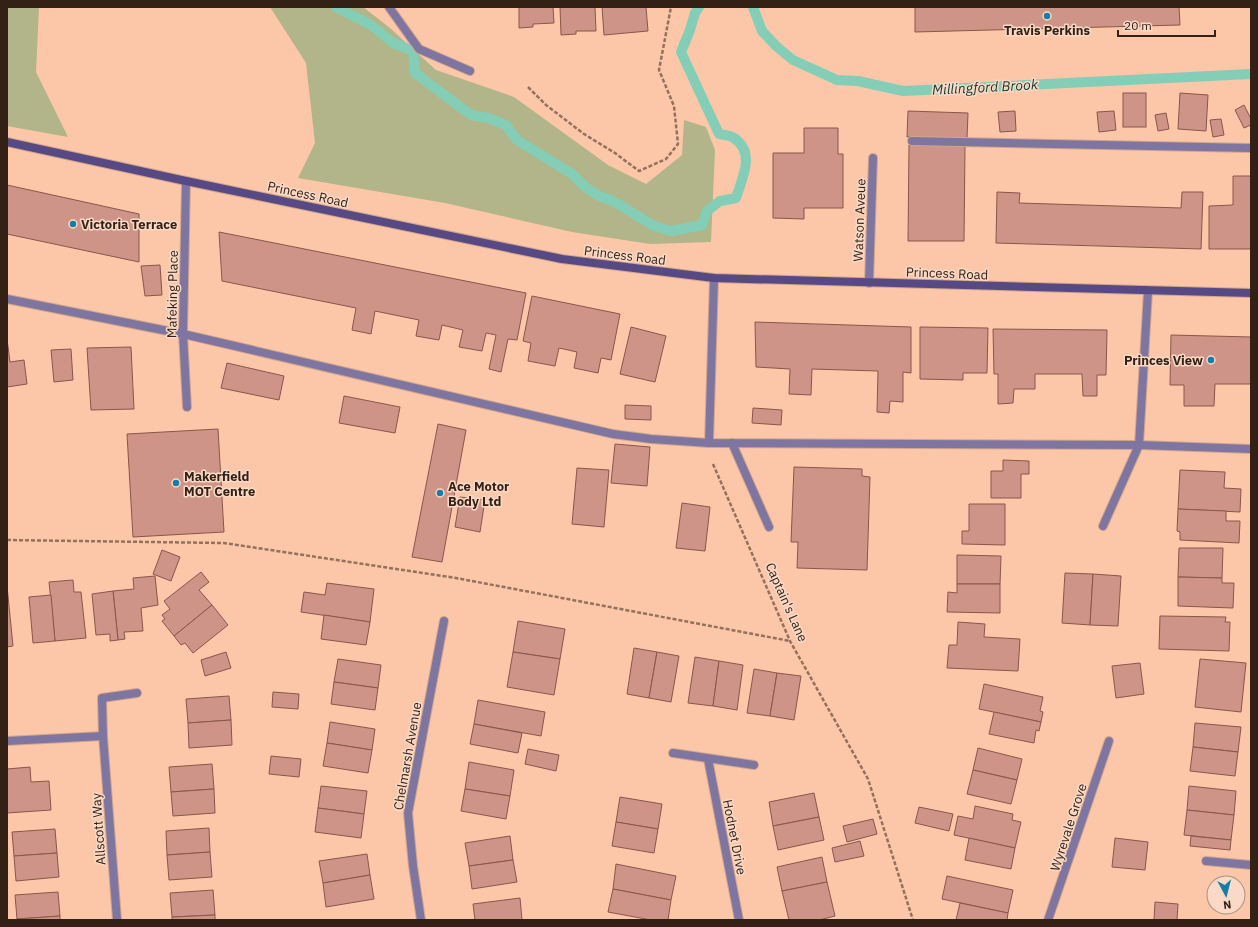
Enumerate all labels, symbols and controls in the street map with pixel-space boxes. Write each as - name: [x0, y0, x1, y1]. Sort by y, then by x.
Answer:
- marker: Travis Perkins: [1042, 11, 1052, 21]
- scale bar: [1118, 12, 1215, 38]
- text: 20 m: [1124, 18, 1152, 33]
- place label: Travis Perkins: [1004, 22, 1090, 39]
- water label: Millingford Brook: [932, 75, 1039, 99]
- street label: Princess Road: [266, 178, 350, 211]
- street label: Watson Aveue: [850, 178, 869, 262]
- place label: Victoria Terrace: [81, 216, 177, 233]
- marker: Victoria Terrace: [68, 219, 78, 229]
- street label: Princess Road: [583, 242, 667, 269]
- street label: Mafeking Place: [163, 250, 182, 338]
- street label: Princess Road: [906, 264, 988, 283]
- place label: Princes View: [1124, 352, 1203, 369]
- marker: Princes View: [1206, 355, 1216, 365]
- place label: Makerfield MOT Centre: [184, 468, 255, 500]
- marker: Makerfield MOT Centre: [171, 478, 181, 488]
- place label: Ace Motor Body Ltd: [448, 478, 509, 510]
- marker: Ace Motor Body Ltd: [435, 488, 445, 498]
- street label: Captain's Lane: [762, 560, 812, 644]
- street label: Chelmarsh Avenue: [390, 701, 425, 811]
- street label: Wyrevale Grove: [1046, 781, 1091, 873]
- street label: Allscott Way: [87, 792, 110, 866]
- street label: Hodnet Drive: [719, 798, 750, 876]
- north arrow: [1206, 875, 1246, 915]
- text: N: [1222, 897, 1232, 912]

